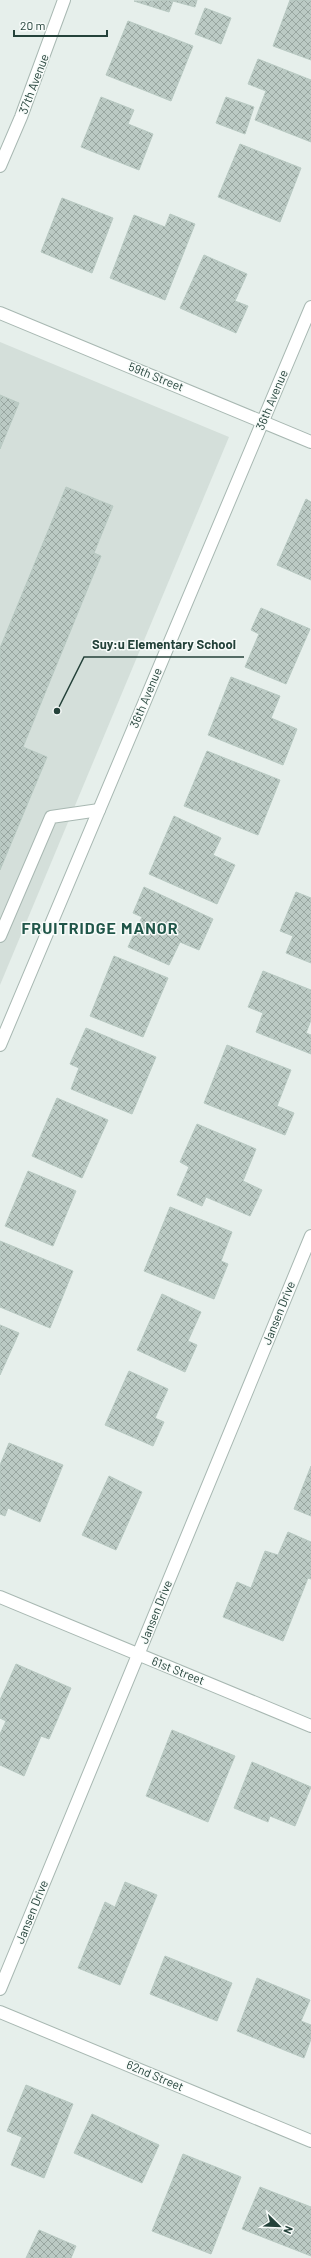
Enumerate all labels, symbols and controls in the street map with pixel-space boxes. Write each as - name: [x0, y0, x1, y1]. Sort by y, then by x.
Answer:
- scale bar: [14, 12, 107, 38]
- text: 20 m: [20, 18, 46, 32]
- street label: 37th Avenue: [15, 52, 51, 116]
- street label: 59th Street: [127, 359, 186, 394]
- street label: 36th Avenue: [252, 368, 290, 432]
- callout: Suy:u Elementary School: [84, 632, 244, 657]
- text: Suy:u Elementary School: [92, 636, 236, 652]
- street label: 36th Avenue: [126, 666, 164, 730]
- district label: FRUITRIDGE MANOR: [21, 918, 179, 937]
- street label: Jansen Drive: [259, 1279, 297, 1346]
- street label: Jansen Drive: [136, 1578, 174, 1645]
- street label: 61st Street: [150, 1653, 207, 1687]
- street label: Jansen Drive: [12, 1878, 50, 1945]
- street label: 62nd Street: [125, 2057, 186, 2093]
- north arrow: [259, 2206, 299, 2246]
- text: N: [281, 2224, 296, 2236]

